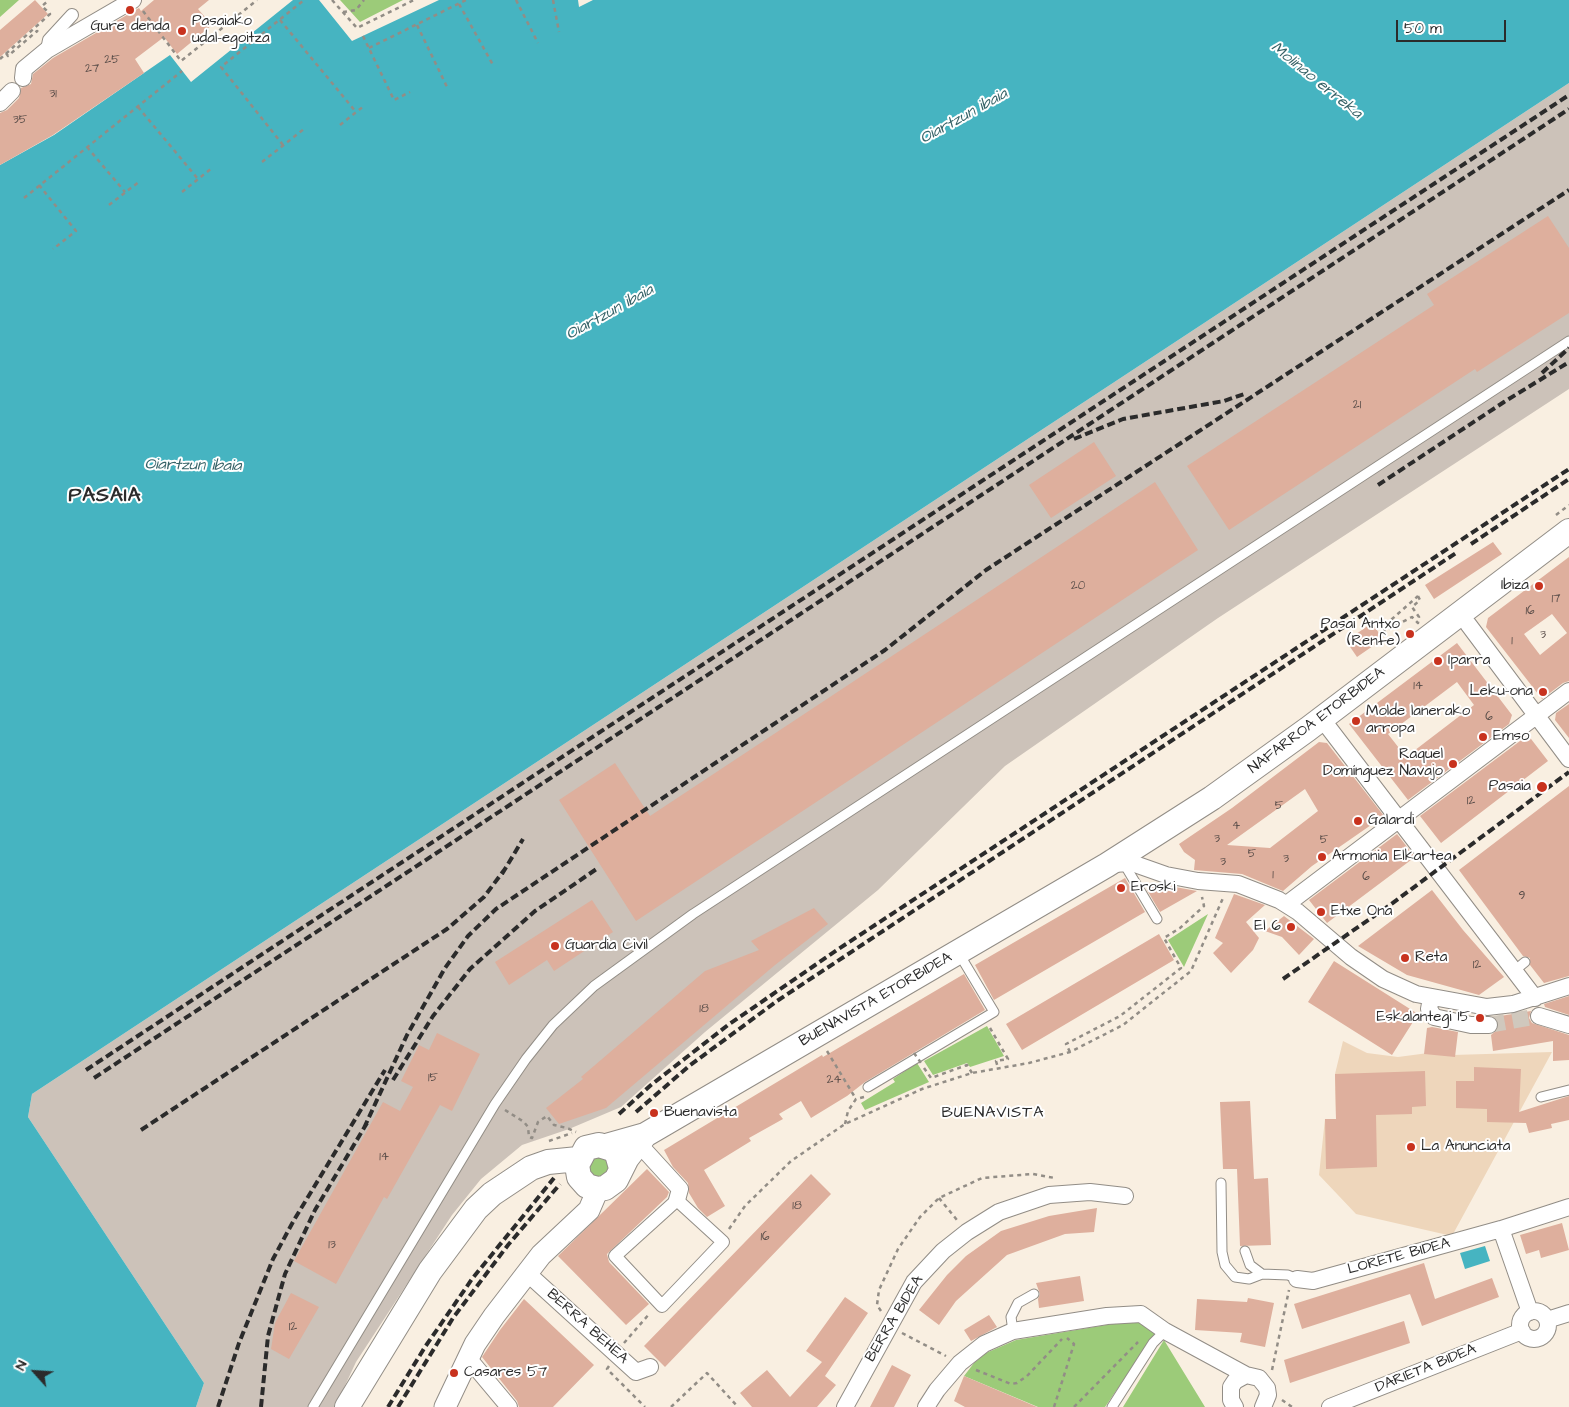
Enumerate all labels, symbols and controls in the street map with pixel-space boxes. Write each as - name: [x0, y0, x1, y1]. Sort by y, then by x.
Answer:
- marker: Gure denda: [124, 4, 136, 16]
- scale bar: [1399, 10, 1509, 42]
- place label: Pasaiako udal-egoitza: [192, 13, 270, 48]
- place label: Gure denda: [90, 18, 170, 36]
- text: 50 m: [1404, 18, 1442, 39]
- marker: Pasaiako udal-egoitza: [176, 25, 188, 37]
- water label: Molinao erreka: [1267, 38, 1365, 124]
- house number: 25: [104, 53, 120, 67]
- house number: 27: [85, 62, 99, 76]
- water label: Oiartzun ibaia: [917, 85, 1011, 149]
- house number: 31: [49, 87, 57, 101]
- house number: 35: [13, 113, 27, 127]
- water label: Oiartzun ibaia: [563, 281, 657, 345]
- house number: 21: [1353, 398, 1361, 412]
- water label: Oiartzun ibaia: [144, 456, 242, 476]
- district label: PASAIA: [68, 485, 142, 509]
- place label: Ibiza: [1501, 577, 1529, 595]
- house number: 20: [1071, 579, 1085, 593]
- marker: Ibiza: [1533, 580, 1545, 592]
- house number: 17: [1552, 592, 1560, 606]
- house number: 16: [1525, 604, 1535, 618]
- place label: Pasai Antxo (Renfe): [1321, 616, 1400, 651]
- marker: Pasai Antxo (Renfe): [1404, 628, 1416, 640]
- house number: 3: [1540, 628, 1546, 642]
- house number: 1: [1511, 634, 1513, 648]
- place label: Iparra: [1448, 652, 1490, 670]
- marker: Iparra: [1432, 655, 1444, 667]
- street label: NAFARROA ETORBIDEA: [1245, 664, 1389, 778]
- house number: 14: [1413, 679, 1423, 693]
- place label: Leku-ona: [1469, 683, 1533, 701]
- marker: Leku-ona: [1537, 686, 1549, 698]
- place label: Molde lanerako arropa: [1366, 703, 1470, 738]
- house number: 6: [1485, 710, 1493, 724]
- marker: Molde lanerako arropa: [1350, 715, 1362, 727]
- place label: Emso: [1493, 728, 1530, 746]
- marker: Emso: [1477, 731, 1489, 743]
- place label: Raquel Domínguez Navajo: [1323, 746, 1443, 781]
- marker: Raquel Domínguez Navajo: [1447, 758, 1459, 770]
- place label: Pasaia: [1489, 778, 1531, 796]
- marker: Pasaia: [1535, 780, 1549, 794]
- house number: 12: [1467, 794, 1475, 808]
- house number: 5: [1275, 799, 1283, 813]
- place label: Galardi: [1368, 812, 1414, 830]
- marker: Galardi: [1352, 815, 1364, 827]
- house number: 4: [1232, 819, 1240, 833]
- house number: 3: [1214, 832, 1220, 846]
- house number: 5: [1320, 833, 1328, 847]
- house number: 5: [1248, 847, 1256, 861]
- place label: Armonia Elkartea: [1332, 848, 1452, 866]
- marker: Armonia Elkartea: [1316, 851, 1328, 863]
- house number: 3: [1283, 852, 1289, 866]
- house number: 3: [1220, 855, 1226, 869]
- house number: 1: [1272, 868, 1274, 882]
- house number: 6: [1362, 870, 1370, 884]
- place label: Eroski: [1131, 879, 1176, 897]
- marker: Eroski: [1115, 882, 1127, 894]
- house number: 9: [1519, 889, 1525, 903]
- place label: Etxe Ona: [1331, 903, 1392, 921]
- marker: Etxe Ona: [1315, 906, 1327, 918]
- place label: El 6: [1254, 918, 1281, 936]
- marker: El 6: [1285, 921, 1297, 933]
- place label: Guardia Civil: [565, 937, 648, 955]
- marker: Guardia Civil: [549, 940, 561, 952]
- street label: BUENAVISTA ETORBIDEA: [796, 949, 956, 1051]
- place label: Reta: [1415, 949, 1448, 967]
- marker: Reta: [1399, 952, 1411, 964]
- house number: 12: [1473, 958, 1481, 972]
- house number: 18: [699, 1002, 709, 1016]
- place label: Eskalantegi 15: [1377, 1009, 1470, 1027]
- marker: Eskalantegi 15: [1474, 1012, 1486, 1024]
- house number: 15: [428, 1071, 438, 1085]
- house number: 24: [826, 1073, 842, 1087]
- place label: Buenavista: [664, 1104, 737, 1122]
- district label: BUENAVISTA: [940, 1104, 1046, 1124]
- marker: Buenavista: [648, 1107, 660, 1119]
- place label: La Anunciata: [1421, 1138, 1510, 1156]
- marker: La Anunciata: [1405, 1141, 1417, 1153]
- house number: 14: [379, 1150, 389, 1164]
- house number: 18: [792, 1199, 802, 1213]
- house number: 16: [760, 1230, 770, 1244]
- street label: LORETE BIDEA: [1346, 1235, 1452, 1279]
- house number: 13: [328, 1238, 336, 1252]
- street label: BERRA BIDEA: [862, 1272, 928, 1366]
- street label: BERRA BEHEA: [542, 1286, 632, 1368]
- house number: 12: [289, 1320, 297, 1334]
- street label: DARIETA BIDEA: [1373, 1341, 1479, 1397]
- north arrow: [10, 1347, 60, 1397]
- text: N: [11, 1357, 32, 1374]
- place label: Casares 57: [464, 1364, 547, 1382]
- marker: Casares 57: [448, 1367, 460, 1379]

